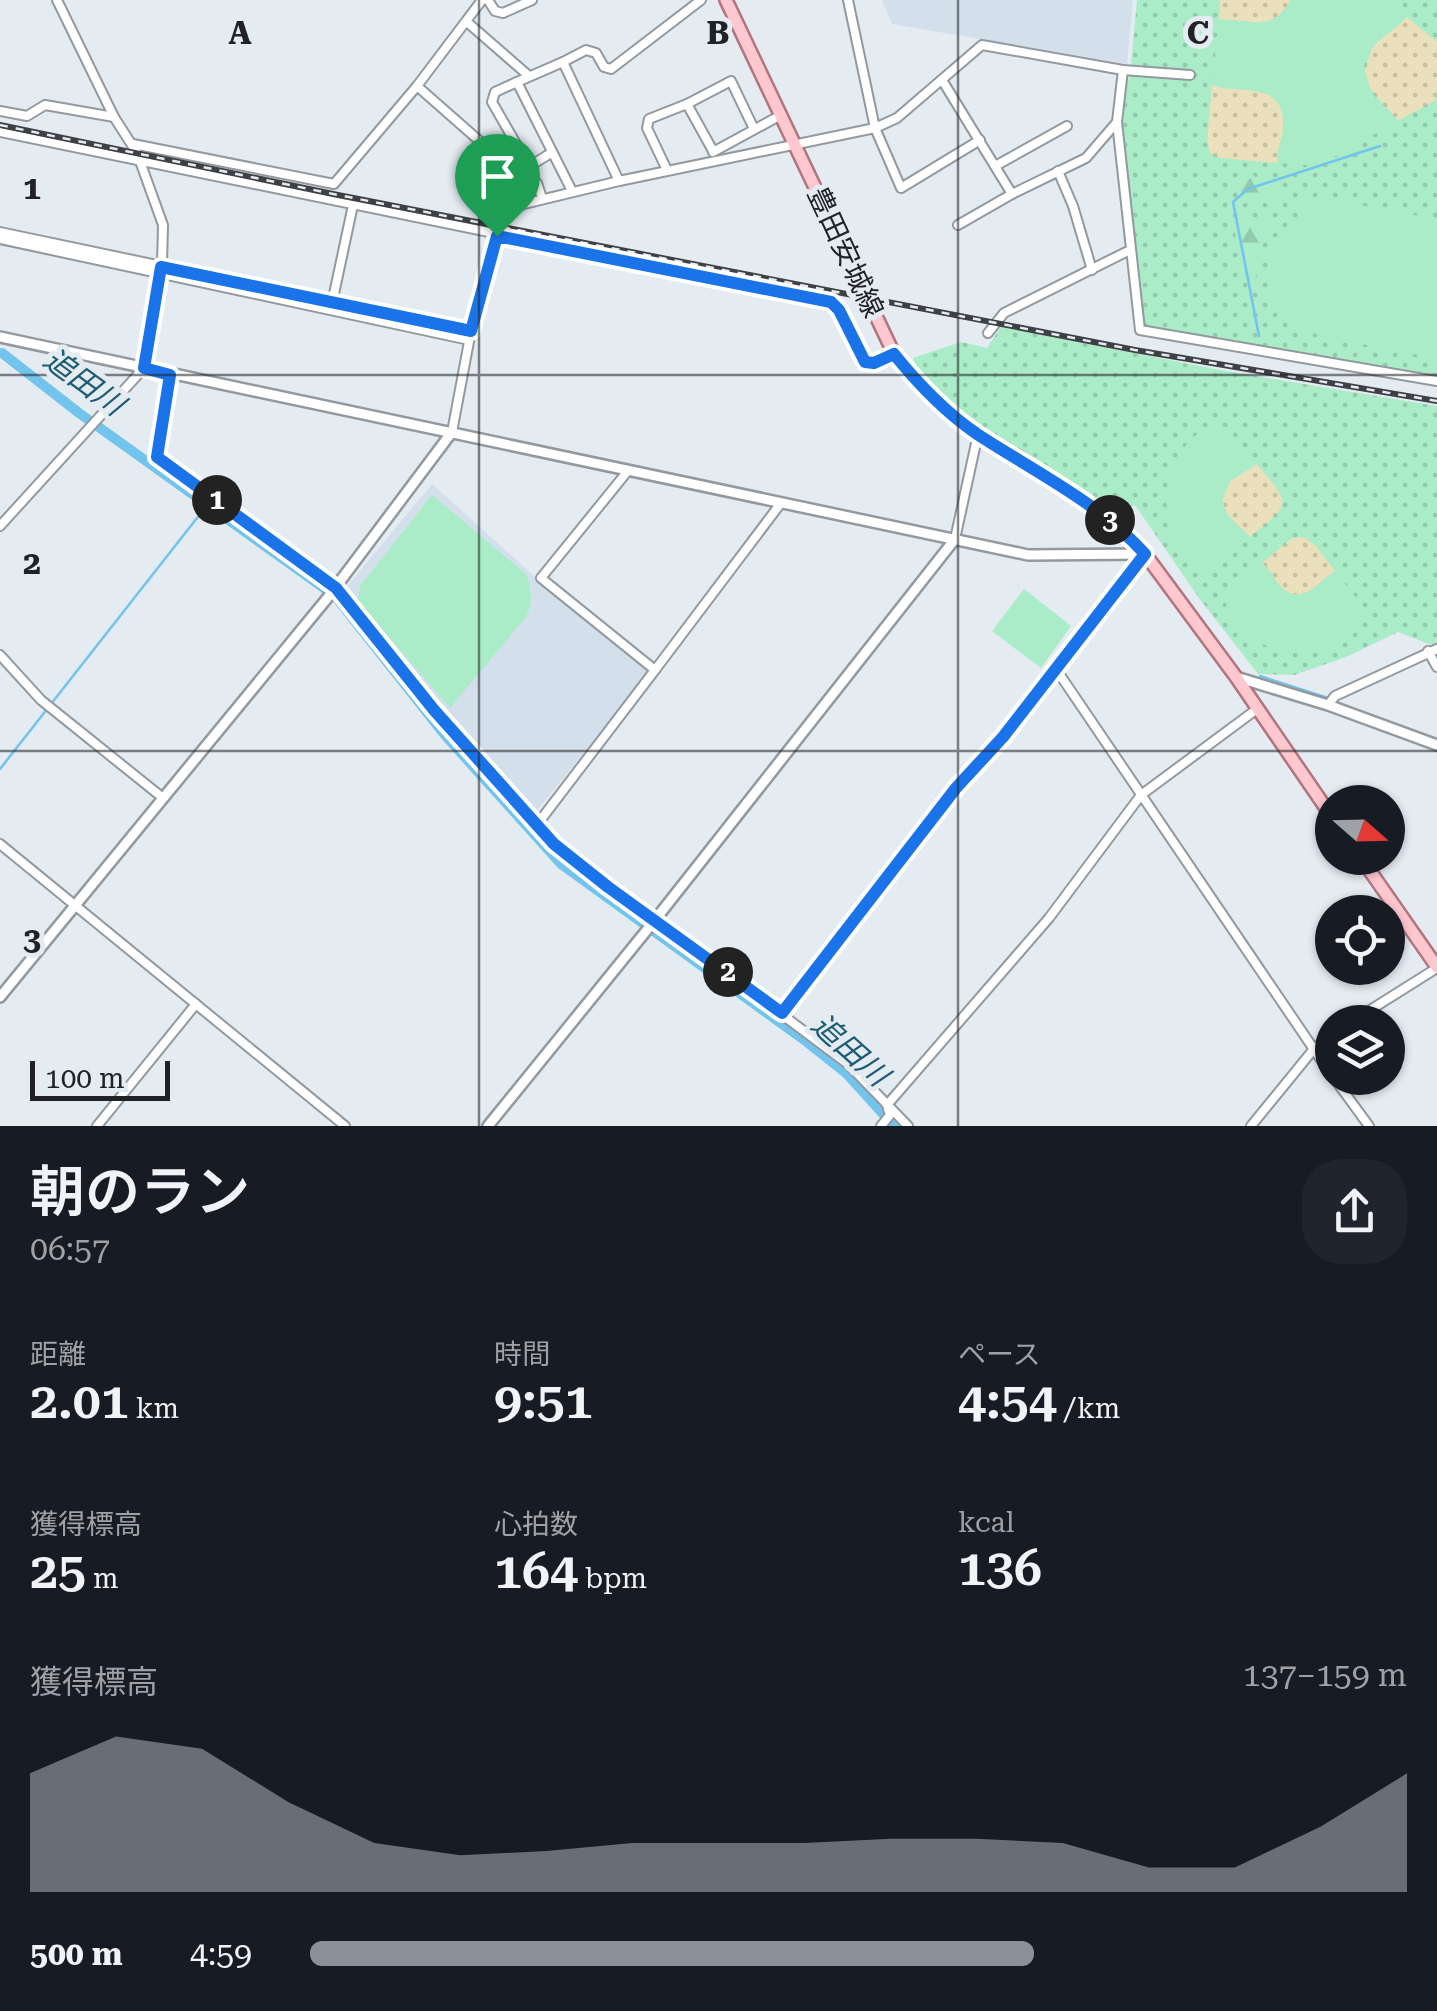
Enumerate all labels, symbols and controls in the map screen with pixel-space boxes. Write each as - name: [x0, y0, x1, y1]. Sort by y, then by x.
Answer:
- text: A: [228, 14, 252, 52]
- text: B: [706, 14, 730, 52]
- text: C: [1187, 14, 1209, 52]
- pin: [455, 134, 540, 237]
- icon: arrive: [470, 149, 525, 204]
- text: 1: [23, 169, 41, 207]
- street label: 豊田安城線: [801, 182, 890, 323]
- water label: 追田川: [38, 341, 133, 424]
- pin: 1: [192, 475, 242, 525]
- text: 1: [209, 483, 225, 516]
- pin: 3: [1085, 495, 1135, 545]
- text: 3: [1102, 503, 1118, 536]
- text: 2: [23, 544, 41, 582]
- north arrow: [1315, 785, 1405, 875]
- map controls: [1315, 785, 1405, 1095]
- button: locate: [1315, 895, 1405, 985]
- text: 3: [23, 920, 41, 958]
- pin: 2: [703, 947, 753, 997]
- text: 2: [720, 955, 736, 988]
- button: layers: [1315, 1005, 1405, 1095]
- water label: 追田川: [805, 1007, 898, 1095]
- scale bar: [30, 1056, 170, 1100]
- text: 100 m: [45, 1062, 125, 1095]
- button: share: [1302, 1159, 1407, 1264]
- text: 朝のラン: [30, 1160, 250, 1224]
- text: 06:57: [30, 1230, 110, 1268]
- text: 距離: [30, 1338, 86, 1371]
- text: 時間: [494, 1338, 550, 1371]
- text: ペース: [958, 1338, 1041, 1371]
- text: 2.01: [30, 1372, 129, 1430]
- text: 9:51: [494, 1372, 593, 1430]
- text: 4:54: [958, 1372, 1057, 1430]
- text: km: [129, 1392, 179, 1425]
- text: /km: [1057, 1392, 1120, 1425]
- text: kcal: [958, 1506, 1014, 1539]
- text: 獲得標高: [30, 1508, 142, 1541]
- text: 心拍数: [494, 1508, 578, 1541]
- text: 136: [958, 1539, 1042, 1597]
- text: 25: [30, 1542, 86, 1600]
- text: 164: [494, 1542, 578, 1600]
- text: m: [86, 1562, 119, 1595]
- text: bpm: [578, 1562, 647, 1595]
- text: 137–159 m: [1243, 1656, 1407, 1694]
- text: 獲得標高: [30, 1663, 158, 1701]
- text: 500 m: [30, 1935, 123, 1973]
- text: 4:59: [190, 1935, 252, 1973]

